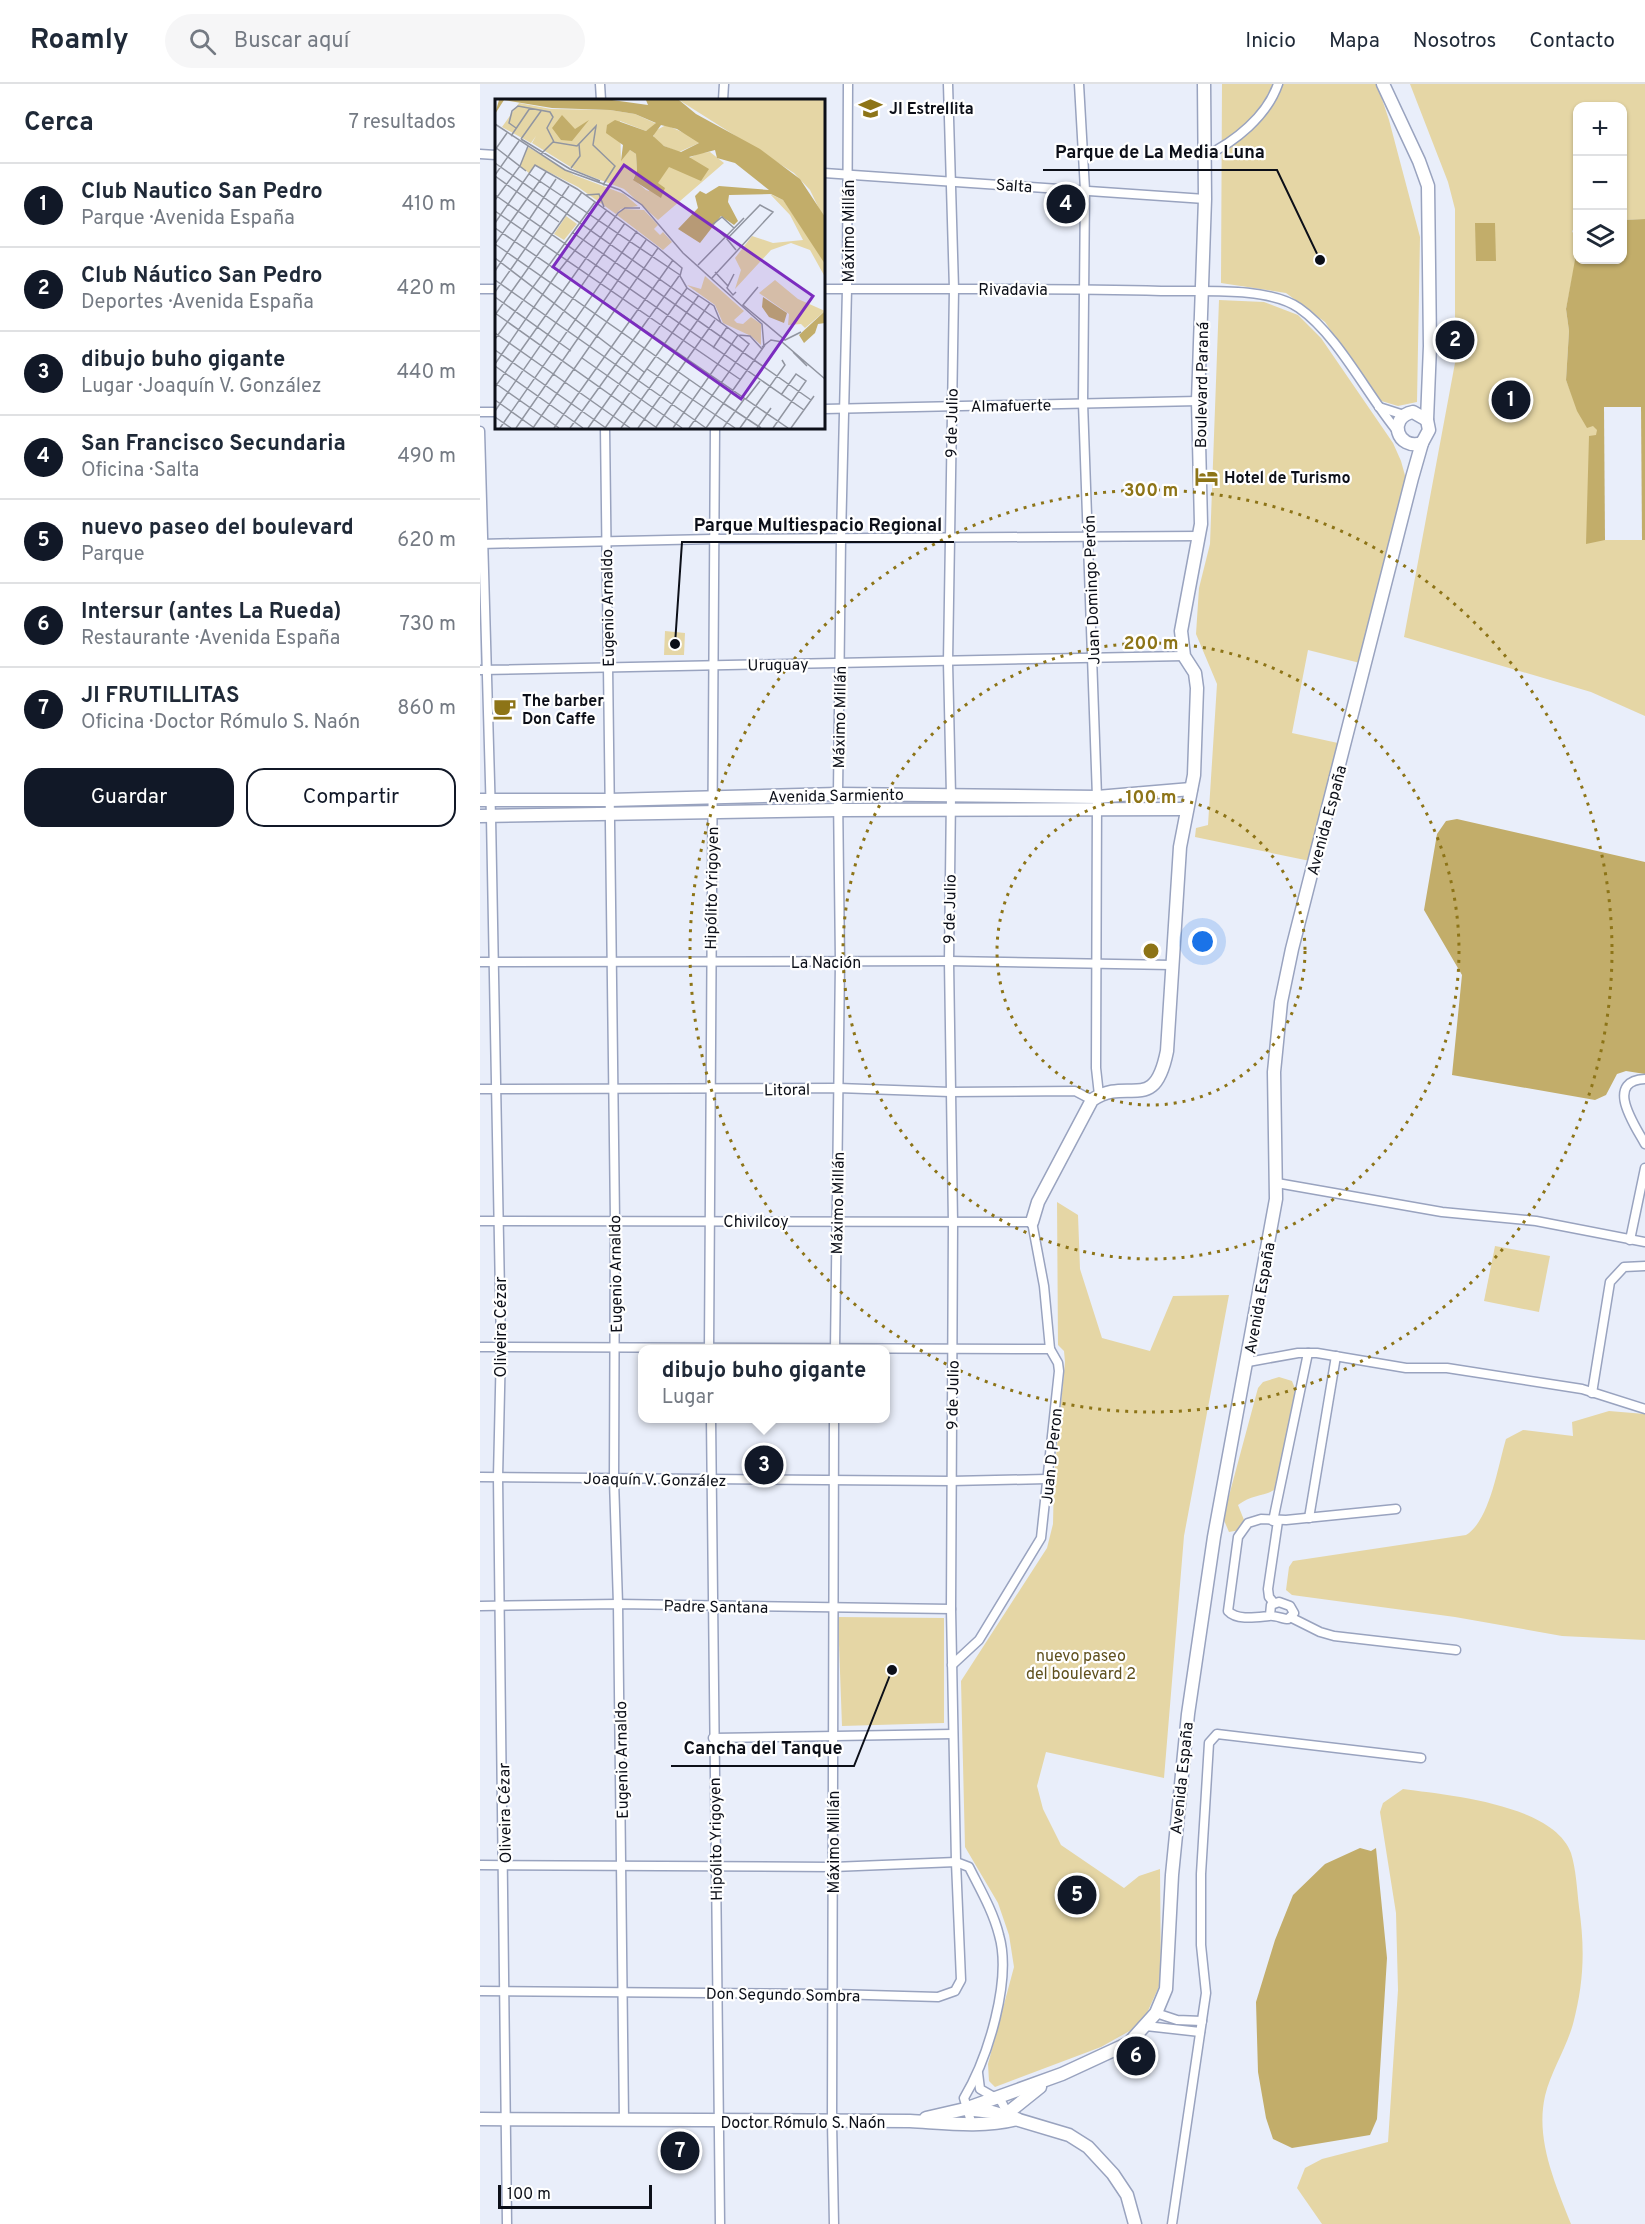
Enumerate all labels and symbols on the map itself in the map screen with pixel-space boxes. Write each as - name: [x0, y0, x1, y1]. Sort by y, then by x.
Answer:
- school or university icon: JI Estrellita: [858, 95, 884, 121]
- inset map: [495, 99, 825, 429]
- place label: JI Estrellita: [889, 100, 974, 120]
- callout: Parque de La Media Luna: [1043, 134, 1277, 170]
- text: Parque de La Media Luna: [1055, 142, 1265, 165]
- street label: Salta: [995, 176, 1033, 198]
- street label: Máximo Millán: [840, 180, 860, 282]
- pin: 4: [1046, 182, 1086, 226]
- street label: Rivadavia: [978, 281, 1048, 301]
- pin: 2: [1436, 318, 1474, 362]
- street label: Boulevard Paraná: [1192, 322, 1214, 448]
- pin: 1: [1492, 378, 1530, 422]
- street label: 9 de Julio: [942, 388, 964, 458]
- street label: Almafuerte: [970, 396, 1052, 418]
- hotel icon: Hotel de Turismo: [1193, 464, 1219, 490]
- place label: Hotel de Turismo: [1224, 469, 1351, 489]
- text: 300 m: [1124, 480, 1178, 503]
- callout: Parque Multiespacio Regional: [682, 506, 954, 542]
- text: Parque Multiespacio Regional: [694, 515, 942, 538]
- street label: Juan Domingo Perón: [1080, 515, 1106, 665]
- street label: Eugenio Arnaldo: [598, 549, 620, 667]
- text: 200 m: [1123, 633, 1179, 656]
- street label: Uruguay: [747, 655, 809, 677]
- street label: Máximo Millán: [830, 665, 852, 769]
- place label: The barber Don Caffe: [522, 692, 604, 730]
- cafe icon: The barber Don Caffe: [491, 696, 517, 722]
- street label: Avenida España: [1304, 763, 1352, 878]
- street label: Avenida Sarmiento: [768, 786, 904, 808]
- text: 100 m: [1125, 787, 1177, 810]
- street label: Hipólito Yrigoyen: [702, 826, 724, 950]
- street label: 9 de Julio: [940, 874, 962, 944]
- your location: [1188, 927, 1217, 956]
- centre of rings: [1141, 941, 1161, 961]
- street label: La Nación: [791, 954, 861, 974]
- street label: Litoral: [764, 1081, 810, 1101]
- street label: Máximo Millán: [828, 1151, 850, 1255]
- street label: Chivilcoy: [723, 1213, 789, 1233]
- street label: Eugenio Arnaldo: [606, 1215, 628, 1333]
- street label: Avenida España: [1241, 1241, 1281, 1356]
- street label: Oliveira Cézar: [492, 1277, 512, 1377]
- street label: 9 de Julio: [943, 1360, 965, 1430]
- street label: Juan D Peron: [1038, 1407, 1068, 1505]
- pin: 3: [744, 1442, 784, 1488]
- street label: Joaquín V. González: [583, 1470, 727, 1492]
- street label: Padre Santana: [664, 1597, 768, 1619]
- park label: nuevo paseo del boulevard 2: [1026, 1647, 1136, 1685]
- street label: Eugenio Arnaldo: [612, 1701, 634, 1819]
- street label: Avenida España: [1167, 1721, 1199, 1836]
- callout: Cancha del Tanque: [671, 1730, 854, 1766]
- text: Cancha del Tanque: [684, 1738, 842, 1761]
- street label: Oliveira Cézar: [495, 1762, 517, 1864]
- street label: Hipólito Yrigoyen: [706, 1777, 728, 1901]
- street label: Máximo Millán: [825, 1791, 845, 1893]
- pin: 5: [1058, 1872, 1096, 1918]
- street label: Don Segundo Sombra: [706, 1985, 860, 2007]
- pin: 6: [1116, 2034, 1156, 2078]
- street label: Doctor Rómulo S. Naón: [720, 2114, 886, 2134]
- pin: 7: [660, 2128, 700, 2174]
- scale bar: [498, 2182, 652, 2210]

